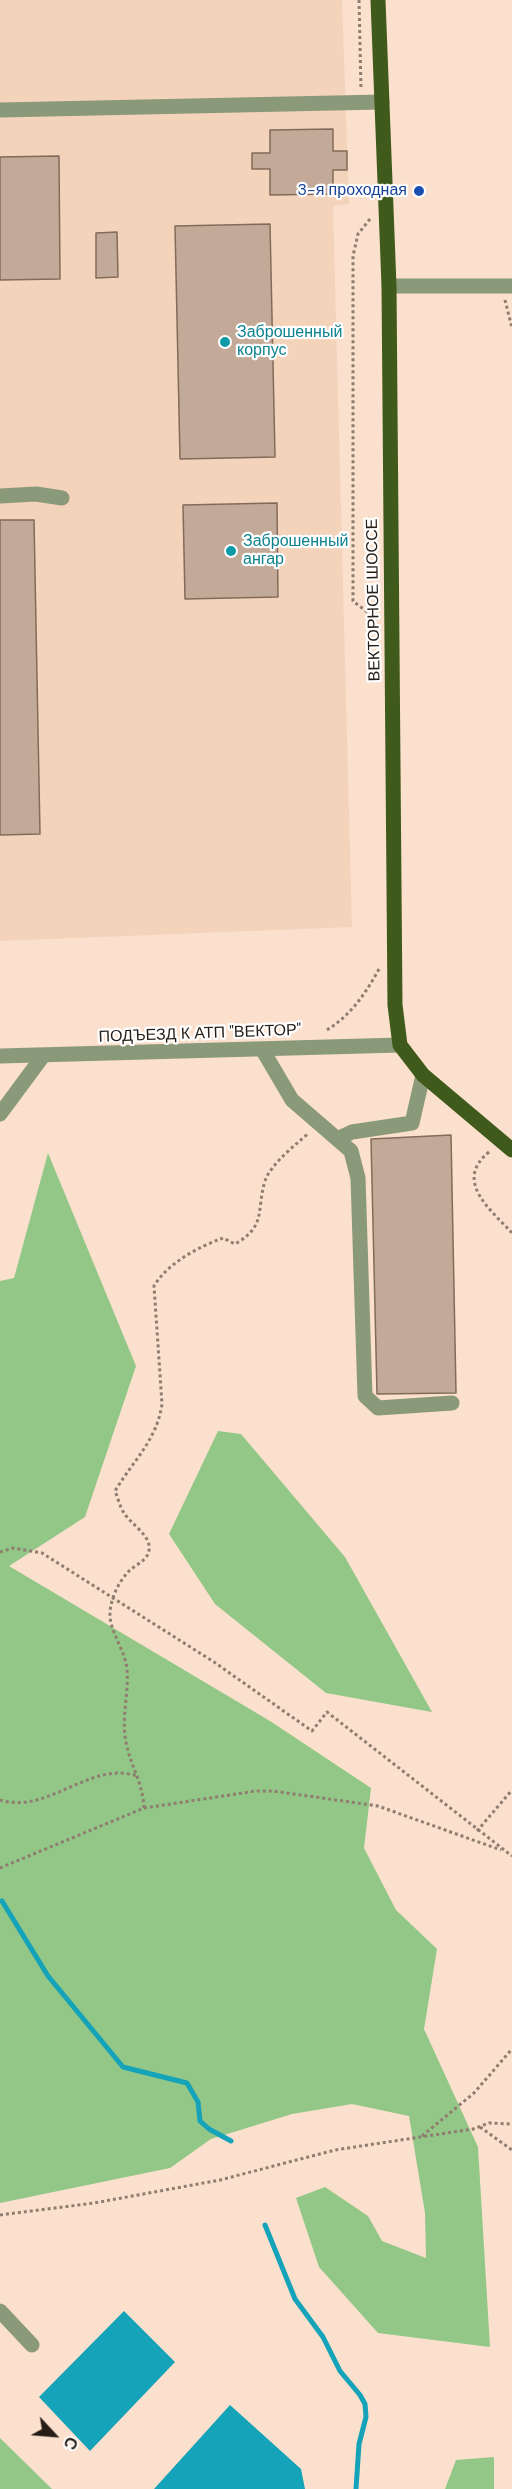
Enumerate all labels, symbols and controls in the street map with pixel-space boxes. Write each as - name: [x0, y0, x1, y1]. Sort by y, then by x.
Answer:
- place label: 3-я проходная: [298, 181, 407, 201]
- marker: 3-я проходная: [412, 184, 426, 198]
- place label: Заброшенный корпус: [237, 323, 342, 361]
- marker: Заброшенный корпус: [218, 335, 232, 349]
- street label: ВЕКТОРНОЕ ШОССЕ: [363, 519, 385, 681]
- place label: Заброшенный ангар: [243, 532, 348, 570]
- marker: Заброшенный ангар: [224, 544, 238, 558]
- street label: ПОДЪЕЗД К АТП "ВЕКТОР": [98, 1021, 302, 1047]
- north arrow: [24, 2405, 84, 2465]
- text: С: [59, 2433, 83, 2453]

